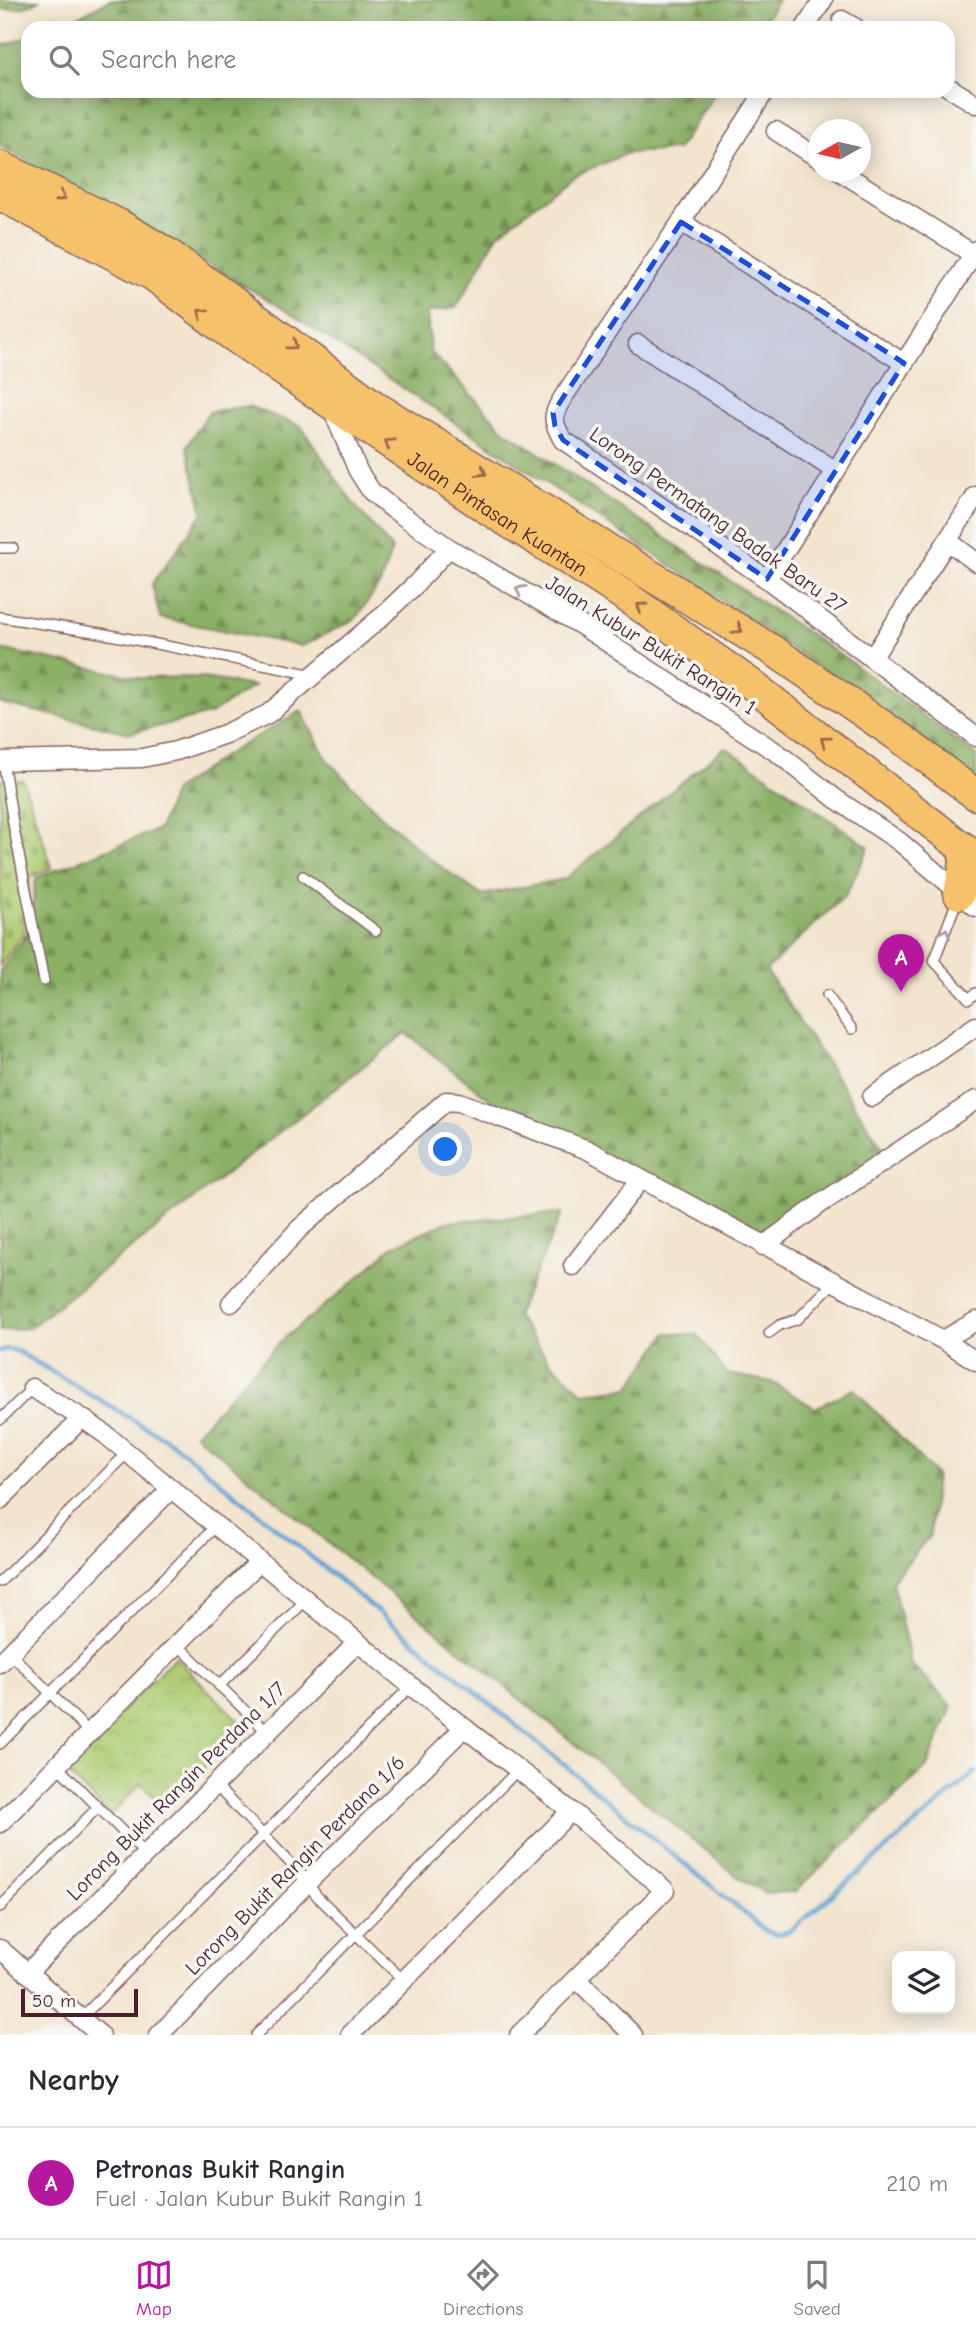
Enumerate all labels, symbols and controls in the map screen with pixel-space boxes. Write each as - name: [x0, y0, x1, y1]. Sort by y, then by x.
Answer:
- search box: [21, 21, 955, 98]
- icon: search: [45, 41, 83, 79]
- text: Search here: [101, 45, 236, 75]
- north arrow: [808, 119, 871, 182]
- one-way arrow: [54, 188, 66, 202]
- one-way arrow: [198, 309, 210, 321]
- one-way arrow: [286, 337, 298, 349]
- street label: Lorong Permatang Badak Baru 27: [585, 422, 851, 618]
- one-way arrow: [384, 439, 397, 451]
- street label: Jalan Pintasan Kuantan: [403, 447, 592, 581]
- one-way arrow: [474, 464, 487, 477]
- street label: Jalan Kubur Bukit Rangin 1: [541, 570, 761, 720]
- one-way arrow: [514, 585, 527, 598]
- one-way arrow: [636, 603, 649, 615]
- one-way arrow: [731, 621, 744, 634]
- one-way arrow: [821, 736, 833, 749]
- one-way arrow: [936, 928, 950, 940]
- pin: A: [878, 934, 924, 992]
- your location: [428, 1132, 462, 1166]
- street label: Lorong Bukit Rangin Perdana 1/7: [62, 1677, 290, 1905]
- street label: Lorong Bukit Rangin Perdana 1/6: [180, 1750, 410, 1980]
- map controls: [892, 1951, 955, 2014]
- button: layers: [892, 1951, 955, 2014]
- scale bar: [21, 1986, 138, 2018]
- text: 50 m: [32, 1990, 76, 2012]
- text: Nearby: [28, 2063, 119, 2098]
- text: Petronas Bukit Rangin: [95, 2155, 345, 2185]
- text: A: [45, 2170, 57, 2197]
- text: 210 m: [886, 2170, 948, 2197]
- text: Fuel · Jalan Kubur Bukit Rangin 1: [95, 2185, 423, 2212]
- tab: Map: [135, 2256, 173, 2320]
- tab: Directions: [443, 2256, 523, 2320]
- tab: Saved: [794, 2256, 841, 2320]

